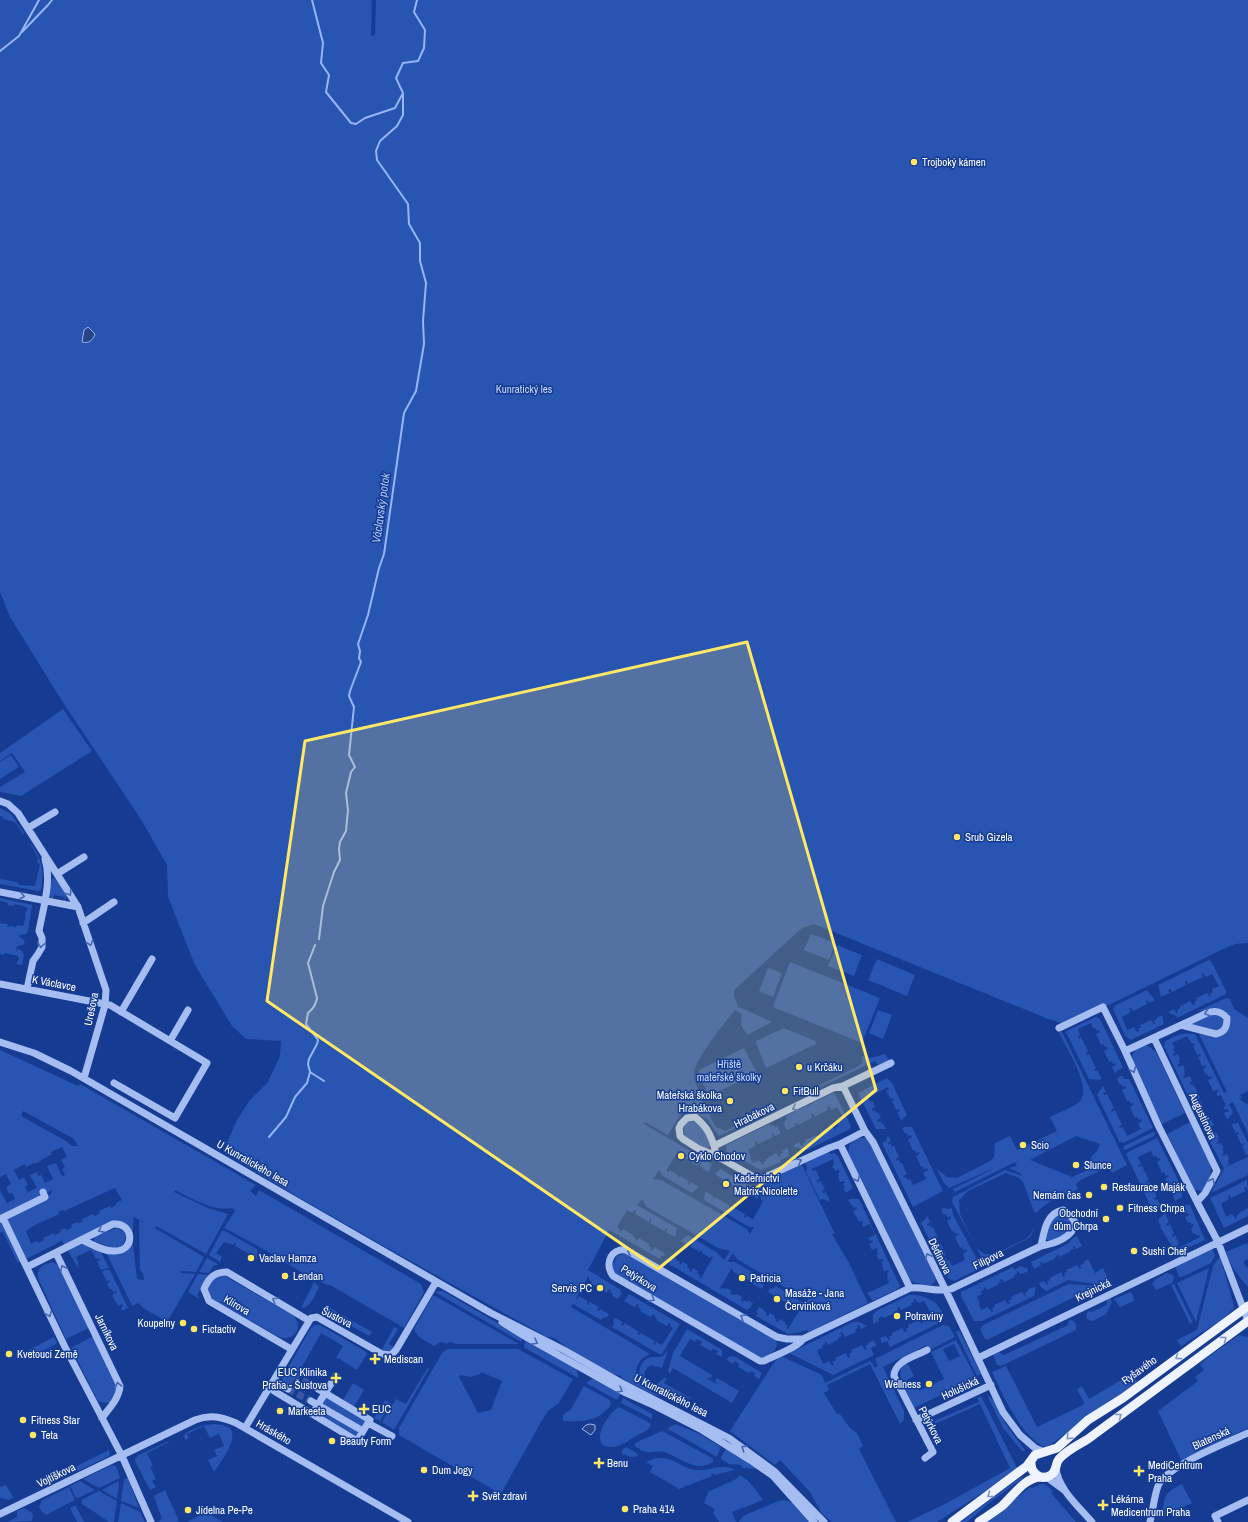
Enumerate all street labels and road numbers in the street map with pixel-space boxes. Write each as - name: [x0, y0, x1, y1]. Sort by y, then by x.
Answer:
- street label: K Václavce: [31, 972, 77, 994]
- street label: Urešova: [81, 991, 101, 1027]
- street label: Augustinova: [1186, 1089, 1220, 1142]
- street label: Hrabákova: [731, 1099, 777, 1131]
- street label: U Kunratického lesa: [214, 1137, 292, 1189]
- street label: Dědinova: [925, 1236, 955, 1276]
- street label: Filipova: [971, 1245, 1005, 1273]
- street label: Petýrkova: [618, 1261, 660, 1295]
- street label: Krejnická: [1073, 1275, 1113, 1305]
- street label: Klírova: [221, 1292, 253, 1318]
- street label: Šustova: [319, 1303, 355, 1331]
- street label: Jarníkova: [92, 1311, 122, 1353]
- street label: Ryšavého: [1119, 1353, 1159, 1387]
- street label: U Kunratického lesa: [632, 1370, 710, 1420]
- street label: Holušická: [939, 1373, 981, 1403]
- street label: Petýrkova: [916, 1404, 946, 1446]
- street label: Hráského: [254, 1416, 294, 1448]
- street label: Blatenská: [1190, 1423, 1232, 1453]
- street label: Vojtíškova: [34, 1460, 78, 1490]

